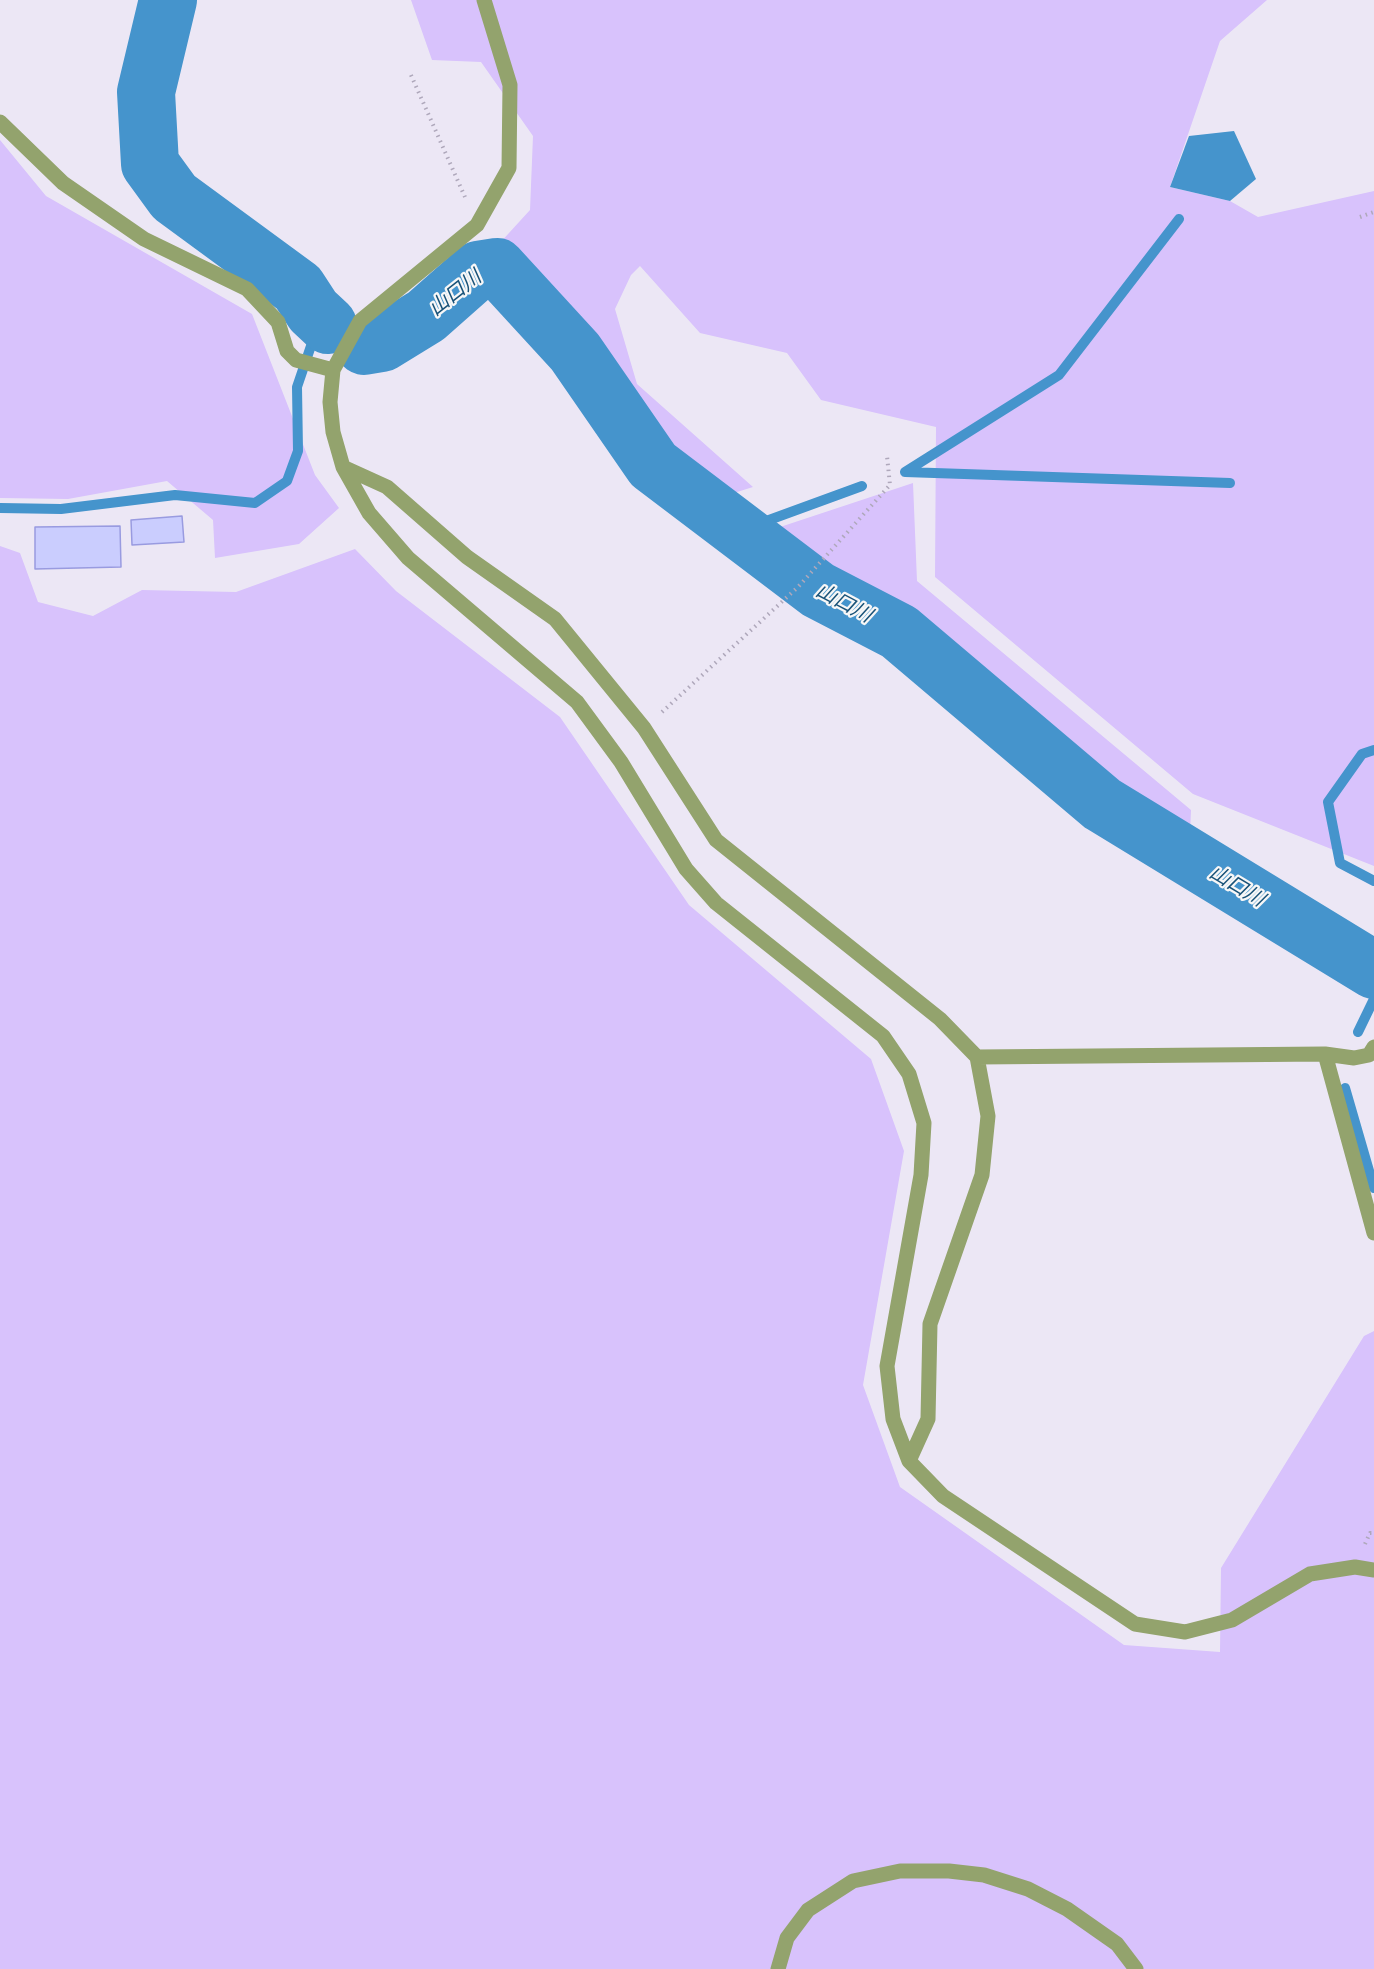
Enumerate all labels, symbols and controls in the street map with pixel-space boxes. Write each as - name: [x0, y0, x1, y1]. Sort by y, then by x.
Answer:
- water label: 山口川: [424, 265, 486, 321]
- water label: 山口川: [812, 578, 876, 628]
- water label: 山口川: [1205, 860, 1269, 912]

